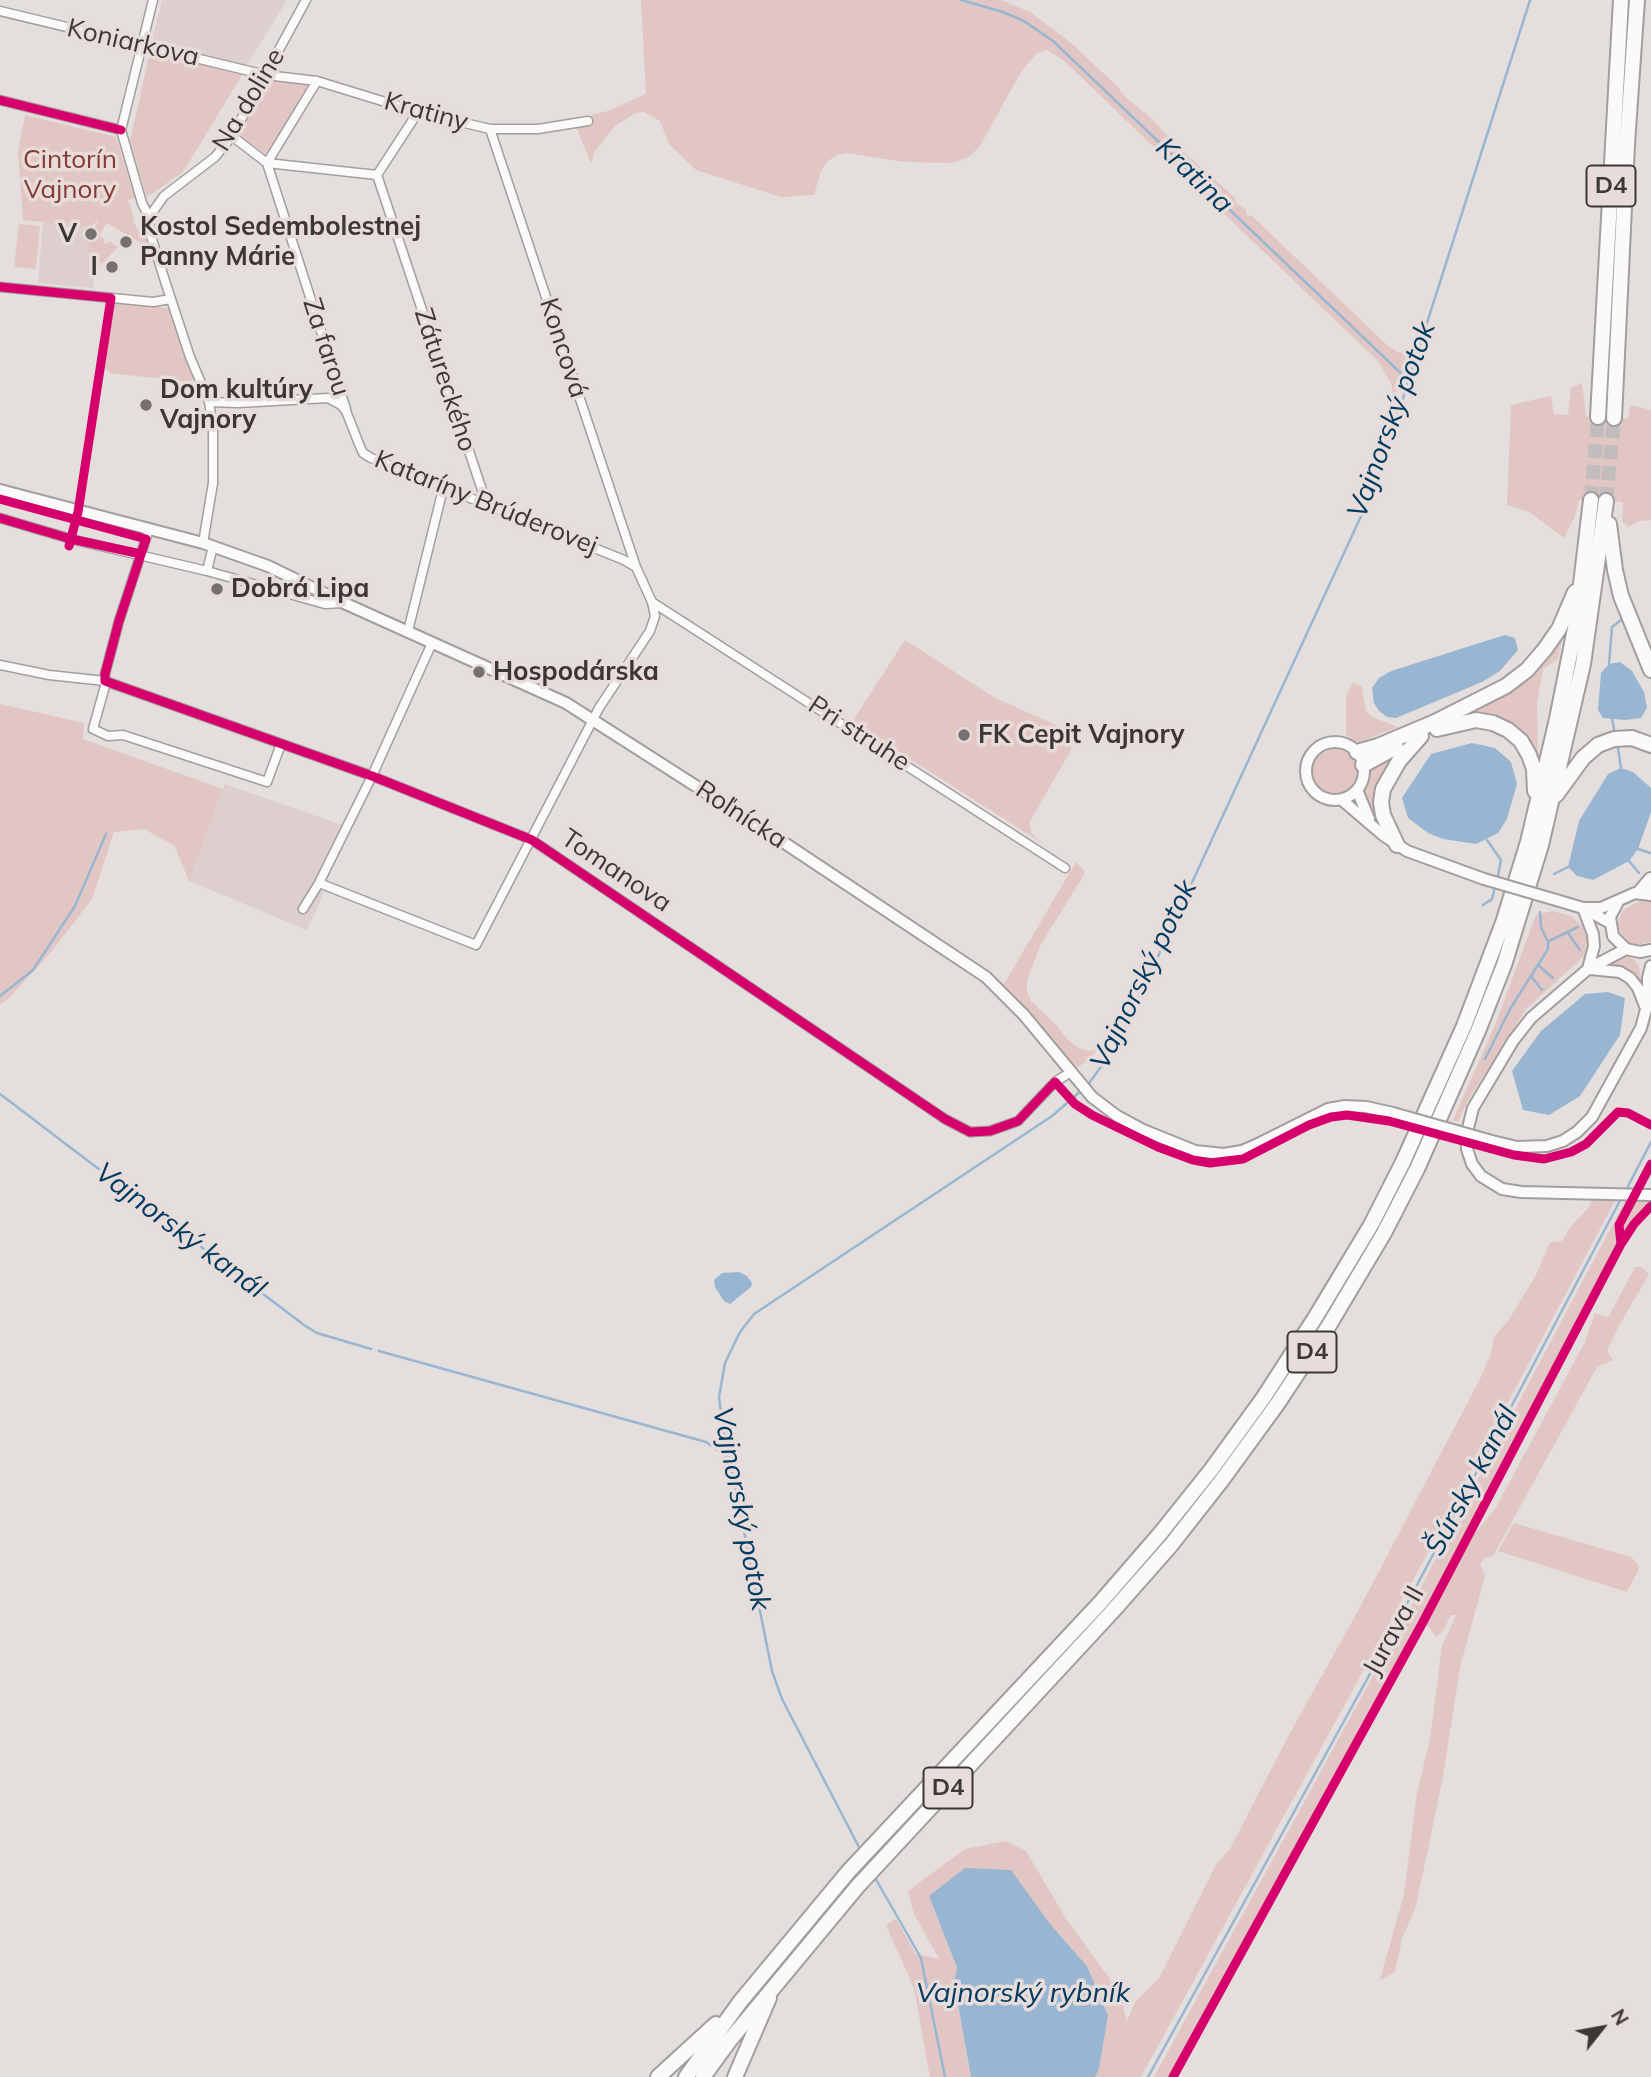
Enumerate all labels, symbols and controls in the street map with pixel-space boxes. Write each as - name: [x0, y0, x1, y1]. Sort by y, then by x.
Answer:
- street label: Koniarkova: [64, 13, 202, 73]
- street label: Na doline: [206, 43, 292, 157]
- street label: Kratiny: [381, 86, 471, 138]
- water label: Kratina: [1148, 131, 1240, 221]
- park label: Cintorín Vajnory: [23, 144, 117, 206]
- road number: D4: [1586, 166, 1636, 206]
- place label: Kostol Sedembolestnej Panny Márie: [140, 211, 421, 272]
- place label: V: [58, 218, 77, 250]
- marker: V: [83, 226, 99, 242]
- marker: Kostol Sedembolestnej Panny Márie: [118, 234, 134, 250]
- place label: I: [91, 251, 98, 283]
- marker: I: [104, 259, 120, 275]
- street label: Za farou: [296, 294, 356, 400]
- street label: Koncová: [532, 294, 594, 402]
- street label: Zátureckého: [407, 304, 483, 456]
- water label: Vajnorský potok: [1341, 317, 1443, 523]
- place label: Dom kultúry Vajnory: [160, 374, 313, 436]
- marker: Dom kultúry Vajnory: [138, 397, 154, 413]
- street label: Kataríny Brúderovej: [370, 444, 602, 562]
- place label: Dobrá Lipa: [231, 573, 369, 605]
- marker: Dobrá Lipa: [209, 581, 225, 597]
- place label: Hospodárska: [493, 656, 659, 688]
- marker: Hospodárska: [471, 664, 487, 680]
- street label: Pri struhe: [802, 690, 916, 778]
- place label: FK Cepit Vajnory: [978, 719, 1185, 751]
- marker: FK Cepit Vajnory: [956, 727, 972, 743]
- street label: Roľnícka: [690, 774, 792, 856]
- street label: Tomanova: [555, 823, 677, 919]
- water label: Vajnorský potok: [1084, 875, 1204, 1075]
- water label: Vajnorský kanál: [88, 1156, 272, 1306]
- road number: D4: [1288, 1332, 1336, 1372]
- water label: Šúrsky kanál: [1419, 1400, 1525, 1562]
- water label: Vajnorský potok: [705, 1404, 777, 1614]
- street label: Jurava II: [1357, 1581, 1431, 1681]
- road number: D4: [923, 1768, 972, 1808]
- water label: Vajnorský rybník: [916, 1977, 1130, 2011]
- north arrow: [1567, 1993, 1637, 2063]
- text: N: [1606, 2005, 1634, 2030]

